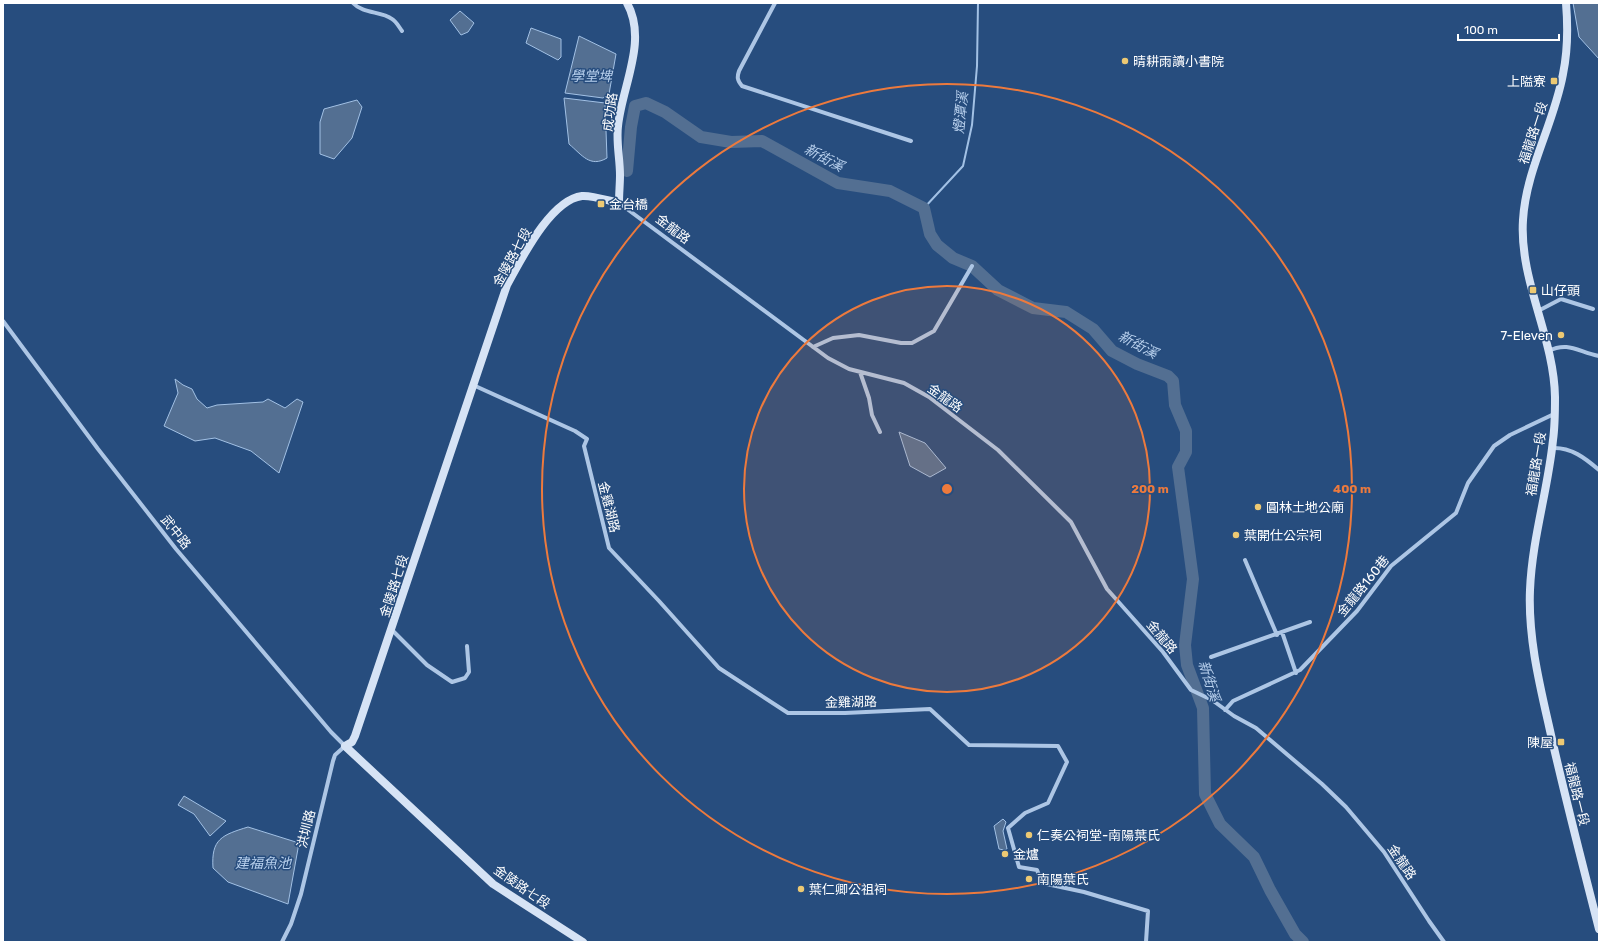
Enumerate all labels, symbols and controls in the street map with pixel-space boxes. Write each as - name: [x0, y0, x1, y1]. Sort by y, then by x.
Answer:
- scale bar: [1458, 16, 1559, 42]
- text: 100 m: [1464, 23, 1498, 37]
- place label: 晴耕雨讀小書院: [1133, 54, 1224, 69]
- marker: 晴耕雨讀小書院: [1120, 56, 1130, 66]
- water label: 學堂埤: [570, 68, 614, 85]
- place label: 上隘寮: [1507, 74, 1546, 89]
- marker: 上隘寮: [1549, 76, 1559, 86]
- water label: 燈潭溪: [950, 89, 972, 135]
- street label: 成功路: [600, 92, 620, 132]
- street label: 福龍路一段: [1516, 100, 1550, 166]
- water label: 新街溪: [801, 141, 848, 176]
- place label: 金台橋: [609, 197, 648, 212]
- marker: 金台橋: [596, 199, 606, 209]
- street label: 金龍路: [653, 211, 693, 247]
- street label: 金陵路七段: [490, 225, 534, 289]
- place label: 山仔頭: [1541, 283, 1580, 298]
- marker: 山仔頭: [1528, 285, 1538, 295]
- water label: 新街溪: [1115, 328, 1162, 363]
- place label: 7-Eleven: [1500, 328, 1553, 343]
- marker: 7-Eleven: [1556, 330, 1566, 340]
- street label: 金龍路: [925, 381, 965, 415]
- street label: 福龍路一段: [1524, 431, 1548, 497]
- street label: 金雞湖路: [595, 480, 623, 534]
- centre of rings: [940, 482, 954, 496]
- text: 200 m: [1131, 482, 1169, 496]
- text: 400 m: [1333, 482, 1371, 496]
- place label: 圓林土地公廟: [1266, 500, 1344, 515]
- marker: 圓林土地公廟: [1253, 502, 1263, 512]
- street label: 武中路: [158, 512, 194, 552]
- place label: 葉開仕公宗祠: [1244, 528, 1322, 543]
- marker: 葉開仕公宗祠: [1231, 530, 1241, 540]
- street label: 金陵路七段: [377, 553, 411, 619]
- street label: 金龍路160巷: [1334, 553, 1392, 619]
- street label: 金龍路: [1144, 617, 1180, 657]
- water label: 新街溪: [1195, 658, 1224, 705]
- street label: 金雞湖路: [825, 694, 877, 710]
- place label: 陳屋: [1527, 735, 1553, 750]
- marker: 陳屋: [1556, 737, 1566, 747]
- street label: 福龍路一段: [1562, 761, 1592, 827]
- street label: 洪圳路: [294, 808, 318, 850]
- place label: 仁奏公祠堂-南陽葉氏: [1037, 828, 1160, 843]
- marker: 仁奏公祠堂-南陽葉氏: [1024, 830, 1034, 840]
- street label: 金龍路: [1385, 842, 1419, 882]
- place label: 金爐: [1013, 847, 1039, 862]
- marker: 金爐: [1000, 849, 1010, 859]
- water label: 建福魚池: [235, 855, 293, 872]
- street label: 金陵路七段: [491, 862, 553, 912]
- place label: 南陽葉氏: [1037, 872, 1089, 887]
- marker: 南陽葉氏: [1024, 874, 1034, 884]
- place label: 葉仁卿公祖祠: [809, 882, 887, 897]
- marker: 葉仁卿公祖祠: [796, 884, 806, 894]

